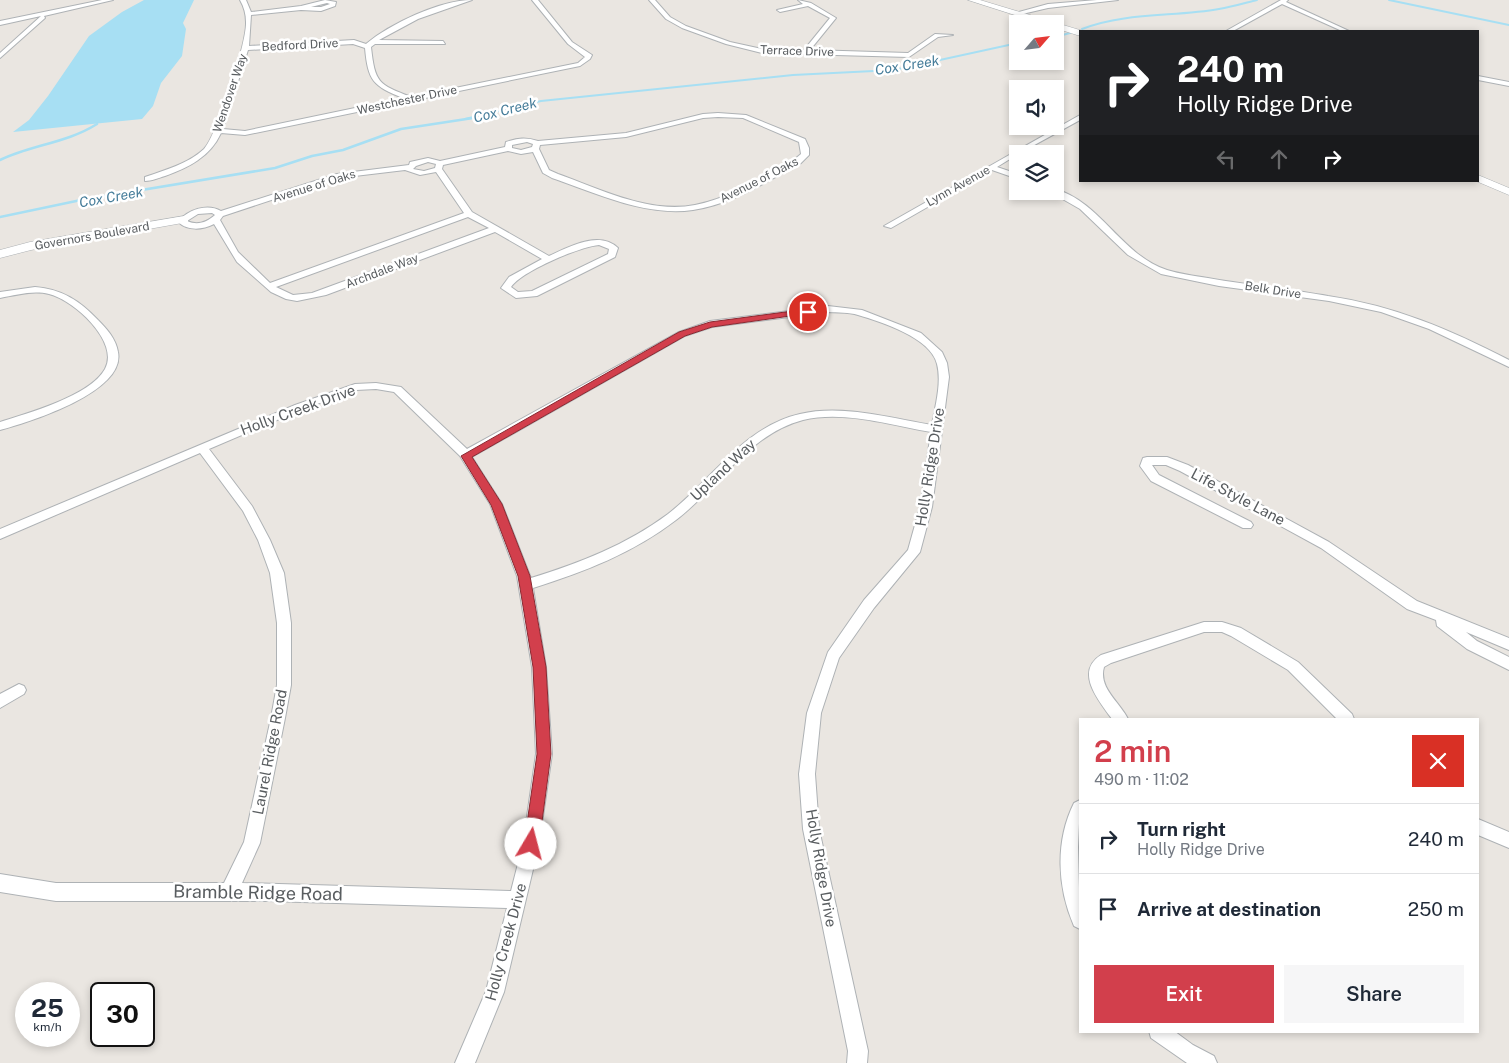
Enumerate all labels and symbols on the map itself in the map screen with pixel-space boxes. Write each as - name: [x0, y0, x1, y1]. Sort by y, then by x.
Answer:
- north arrow: [1009, 15, 1064, 70]
- street label: Bedford Drive: [261, 36, 339, 54]
- street label: Terrace Drive: [760, 43, 834, 59]
- street label: Wendover Way: [210, 51, 250, 134]
- water label: Cox Creek: [874, 52, 941, 78]
- street label: Westchester Drive: [356, 83, 458, 117]
- water label: Cox Creek: [472, 94, 539, 126]
- street label: Avenue of Oaks: [717, 154, 801, 206]
- street label: Lynn Avenue: [924, 163, 993, 209]
- street label: Avenue of Oaks: [271, 167, 357, 205]
- water label: Cox Creek: [78, 183, 145, 210]
- street label: Governors Boulevard: [33, 219, 151, 253]
- street label: Archdale Way: [344, 251, 421, 291]
- street label: Belk Drive: [1244, 279, 1302, 301]
- pin: [787, 291, 829, 333]
- street label: Holly Creek Drive: [238, 381, 358, 438]
- street label: Holly Ridge Drive: [912, 406, 947, 527]
- street label: Upland Way: [687, 435, 759, 504]
- street label: Life Style Lane: [1188, 465, 1288, 528]
- street label: Laurel Ridge Road: [249, 688, 290, 816]
- street label: Holly Ridge Drive: [803, 807, 840, 928]
- position arrow: [504, 817, 556, 869]
- street label: Bramble Ridge Road: [173, 881, 343, 904]
- street label: Holly Creek Drive: [482, 881, 529, 1003]
- speed limit sign: 30: [90, 982, 155, 1047]

